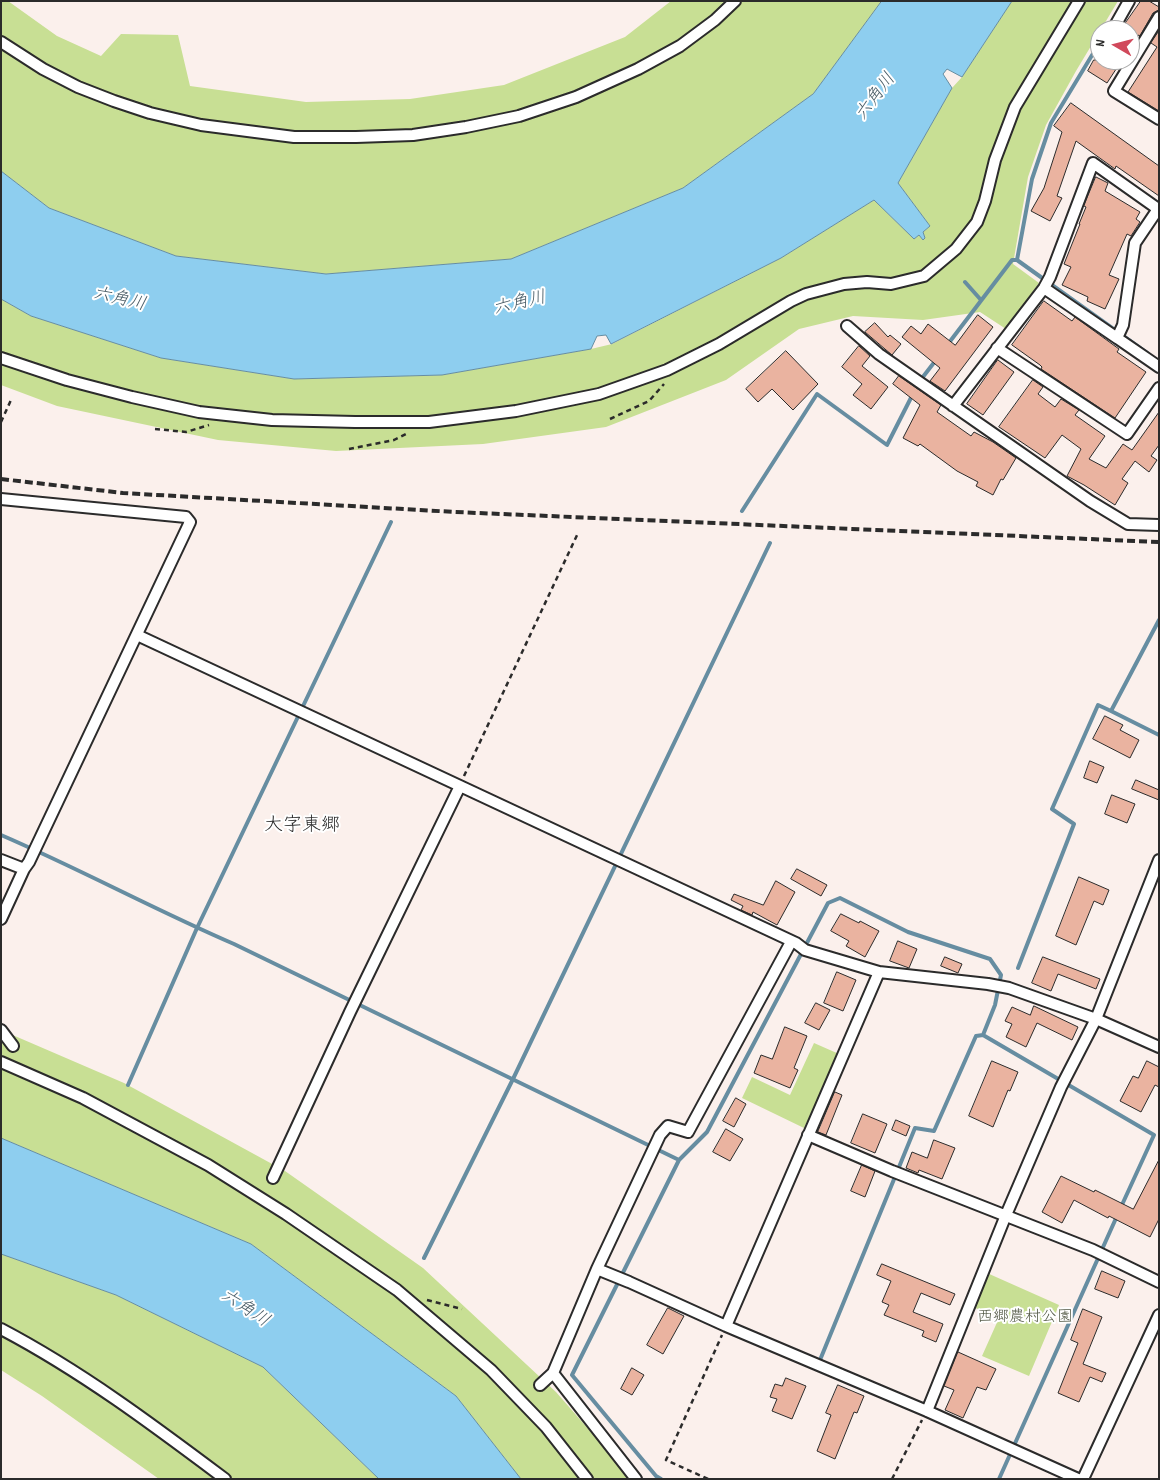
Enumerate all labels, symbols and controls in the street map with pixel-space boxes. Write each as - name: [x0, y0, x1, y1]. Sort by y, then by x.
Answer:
- north arrow: [1090, 20, 1140, 70]
- text: N: [1091, 38, 1112, 48]
- water label: 六角川: [852, 70, 902, 126]
- water label: 六角川: [90, 284, 148, 318]
- water label: 六角川: [491, 288, 549, 322]
- district label: 大字東郷: [264, 816, 340, 838]
- water label: 六角川: [215, 1286, 273, 1334]
- park label: 西郷農村公園: [977, 1309, 1073, 1329]

